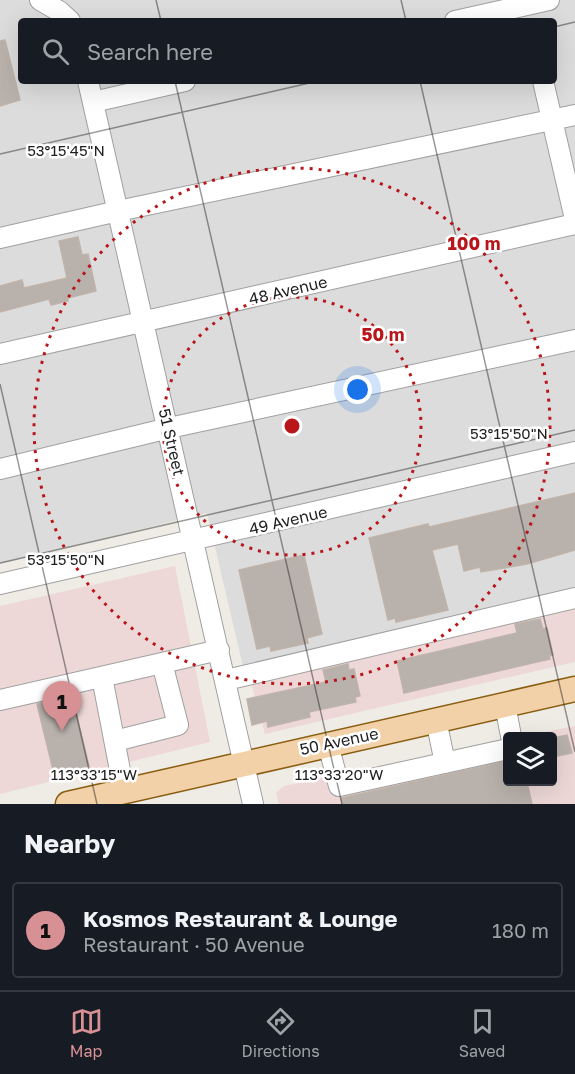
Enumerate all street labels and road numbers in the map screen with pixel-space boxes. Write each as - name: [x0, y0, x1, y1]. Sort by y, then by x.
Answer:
- street label: 48 Avenue: [247, 271, 329, 309]
- street label: 51 Street: [155, 406, 189, 478]
- street label: 49 Avenue: [247, 501, 329, 539]
- street label: 50 Avenue: [298, 723, 380, 759]

